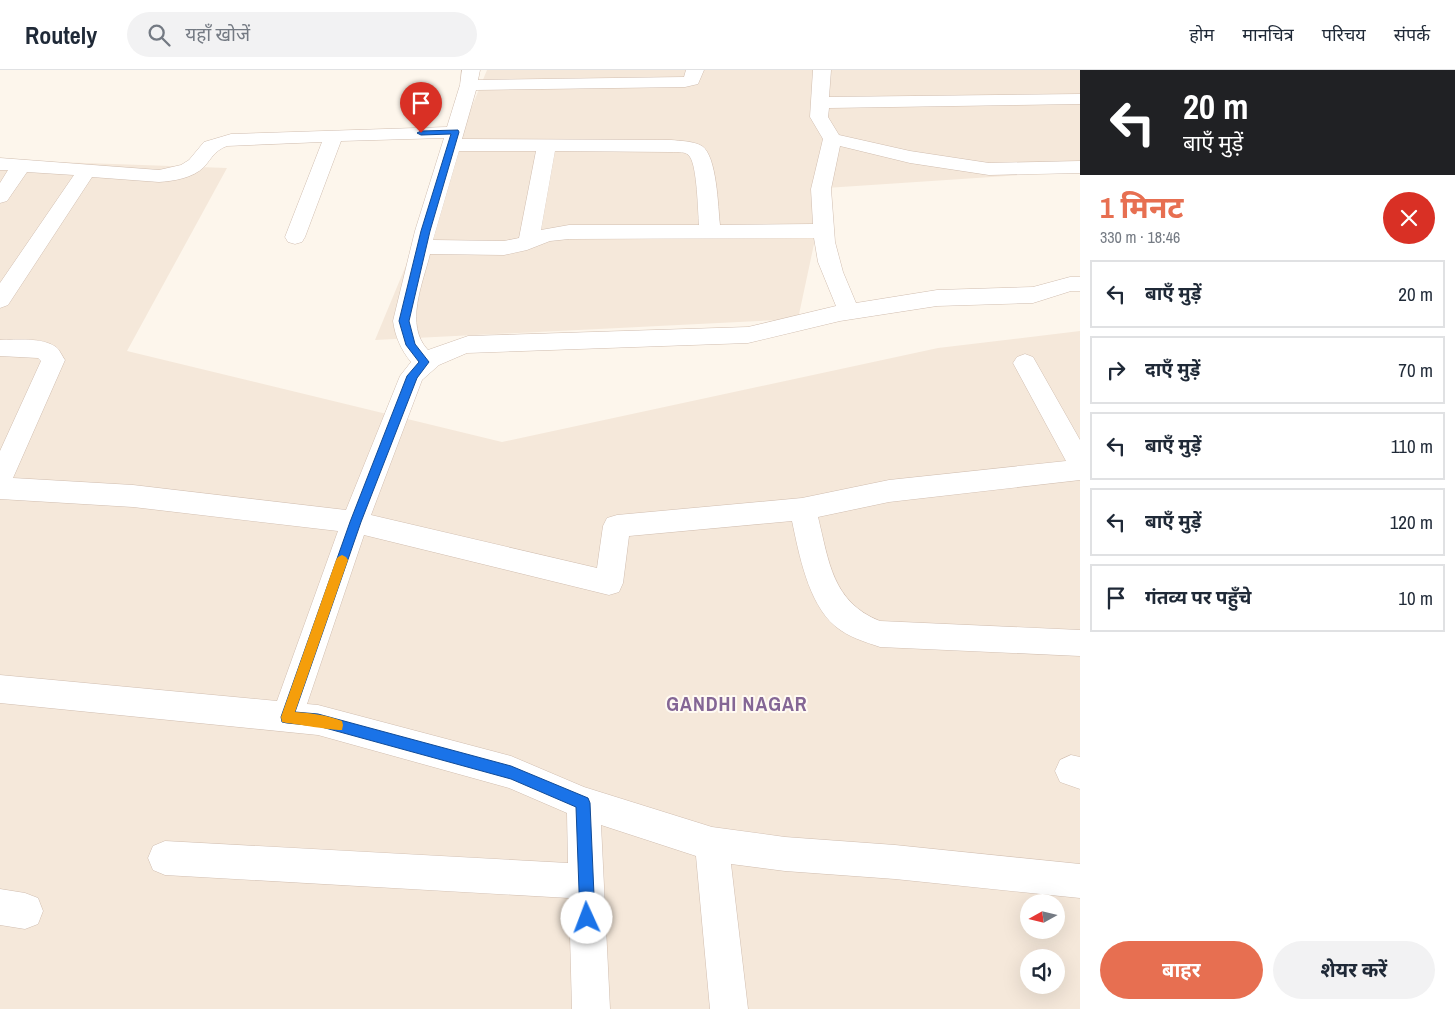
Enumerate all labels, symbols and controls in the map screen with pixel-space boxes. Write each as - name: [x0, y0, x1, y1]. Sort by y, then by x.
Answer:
- search box: [127, 12, 477, 57]
- text: Routely: [25, 19, 97, 51]
- icon: search: [145, 21, 173, 49]
- text: यहाँ खोजें: [185, 21, 250, 47]
- text: होम: [1189, 22, 1214, 47]
- text: मानचित्र: [1242, 22, 1294, 47]
- text: परिचय: [1322, 22, 1366, 47]
- text: संपर्क: [1394, 22, 1430, 47]
- pin: [400, 82, 442, 133]
- text: 20 m: [1183, 83, 1248, 130]
- icon: arrive: [407, 89, 435, 117]
- icon: left: [1100, 90, 1165, 155]
- text: बाएँ मुड़ें: [1183, 128, 1243, 158]
- text: 1 मिनट: [1100, 187, 1184, 227]
- button: close: [1383, 192, 1435, 244]
- text: 330 m · 18:46: [1100, 226, 1180, 248]
- icon: left: [1102, 280, 1130, 308]
- text: बाएँ मुड़ें: [1145, 280, 1201, 306]
- text: 20 m: [1398, 281, 1433, 307]
- icon: right: [1102, 356, 1130, 384]
- text: दाएँ मुड़ें: [1145, 356, 1200, 382]
- text: 70 m: [1398, 357, 1433, 383]
- icon: left: [1102, 432, 1130, 460]
- text: बाएँ मुड़ें: [1145, 432, 1201, 458]
- text: 110 m: [1391, 433, 1433, 459]
- icon: left: [1102, 508, 1130, 536]
- text: बाएँ मुड़ें: [1145, 508, 1201, 534]
- text: 120 m: [1390, 509, 1433, 535]
- icon: arrive: [1102, 584, 1130, 612]
- text: गंतव्य पर पहुँचे: [1145, 584, 1251, 610]
- text: 10 m: [1398, 585, 1433, 611]
- district label: GANDHI NAGAR: [666, 690, 808, 717]
- position arrow: [560, 891, 612, 943]
- north arrow: [1020, 894, 1065, 939]
- map controls: [1020, 894, 1065, 994]
- button: बाहर: [1100, 941, 1263, 999]
- button: शेयर करें: [1273, 941, 1435, 999]
- button: sound: [1020, 949, 1065, 994]

